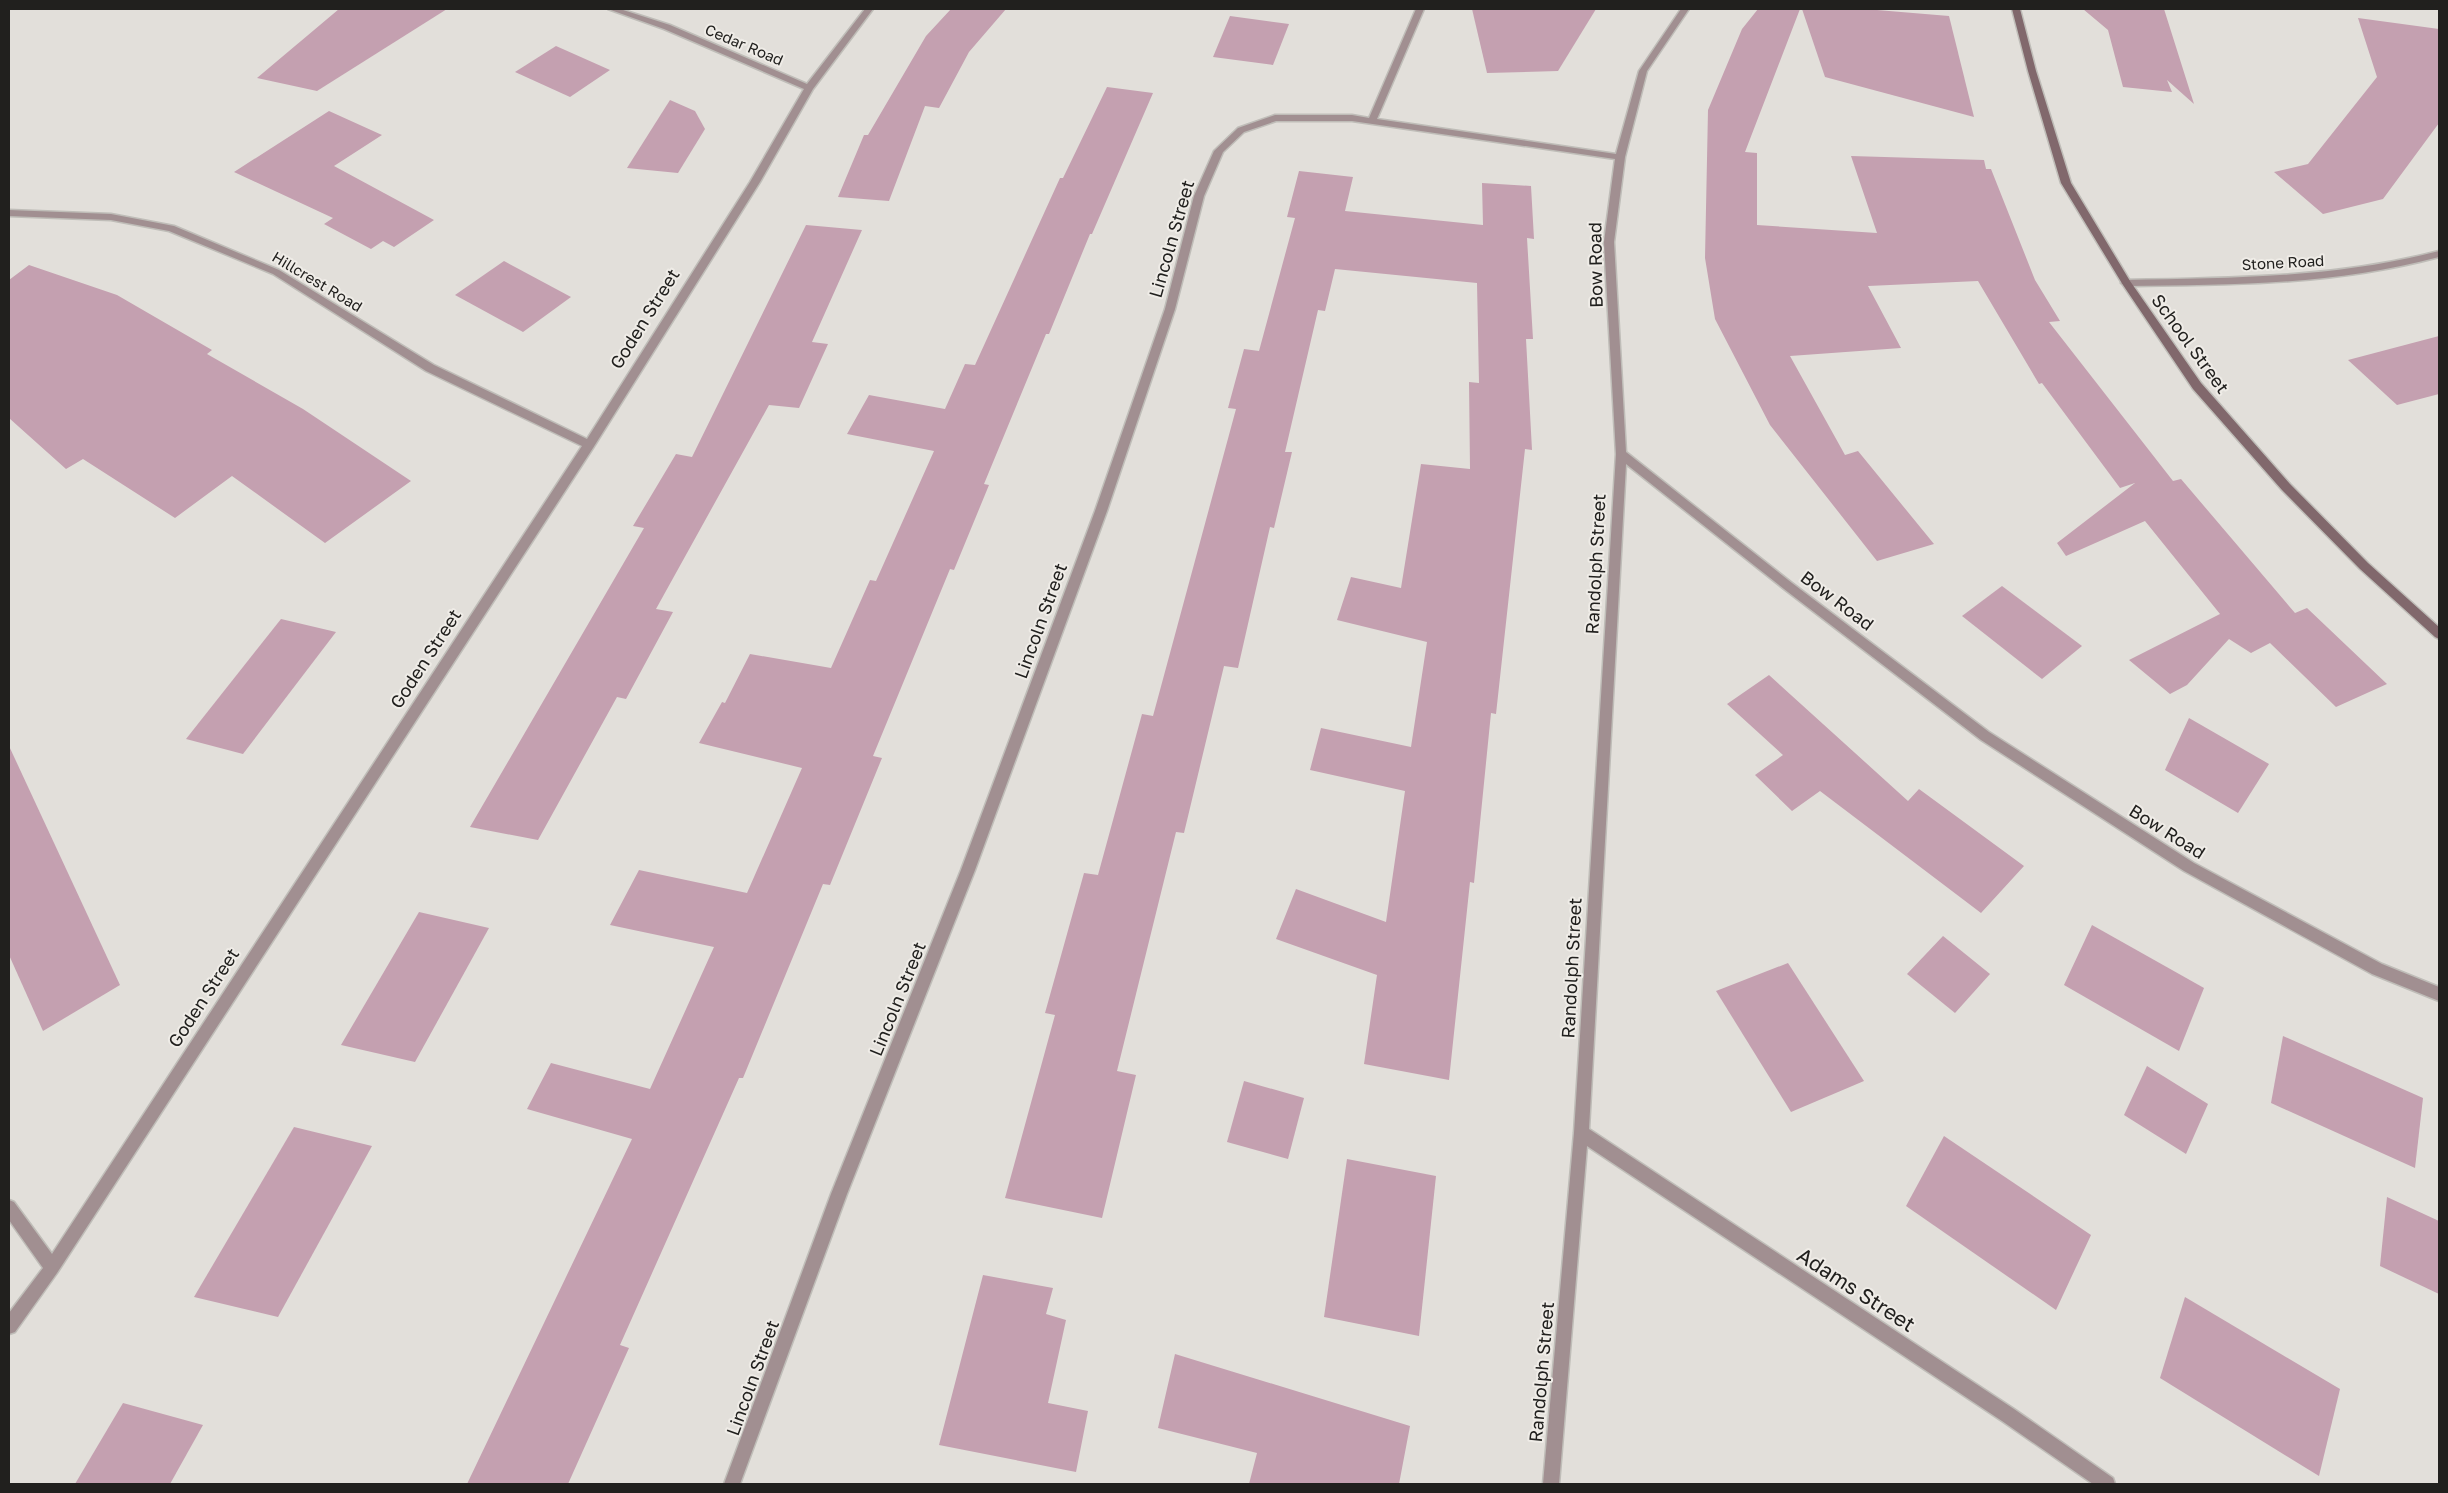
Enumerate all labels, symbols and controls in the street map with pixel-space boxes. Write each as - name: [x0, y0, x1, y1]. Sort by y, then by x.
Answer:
- street label: Cedar Road: [703, 20, 786, 69]
- street label: Lincoln Street: [1144, 177, 1198, 300]
- street label: Bow Road: [1583, 222, 1607, 308]
- street label: Hillcrest Road: [269, 247, 366, 315]
- street label: Stone Road: [2241, 251, 2325, 273]
- street label: Goden Street: [605, 264, 684, 373]
- street label: School Street: [2147, 289, 2234, 397]
- street label: Randolph Street: [1580, 493, 1610, 635]
- street label: Lincoln Street: [1009, 560, 1071, 681]
- street label: Bow Road: [1797, 566, 1879, 635]
- street label: Goden Street: [385, 605, 465, 712]
- street label: Bow Road: [2125, 799, 2210, 863]
- street label: Randolph Street: [1556, 897, 1586, 1039]
- street label: Lincoln Street: [864, 938, 930, 1059]
- street label: Goden Street: [163, 944, 243, 1051]
- street label: Adams Street: [1793, 1241, 1921, 1337]
- street label: Randolph Street: [1524, 1301, 1558, 1443]
- street label: Lincoln Street: [721, 1317, 783, 1438]

